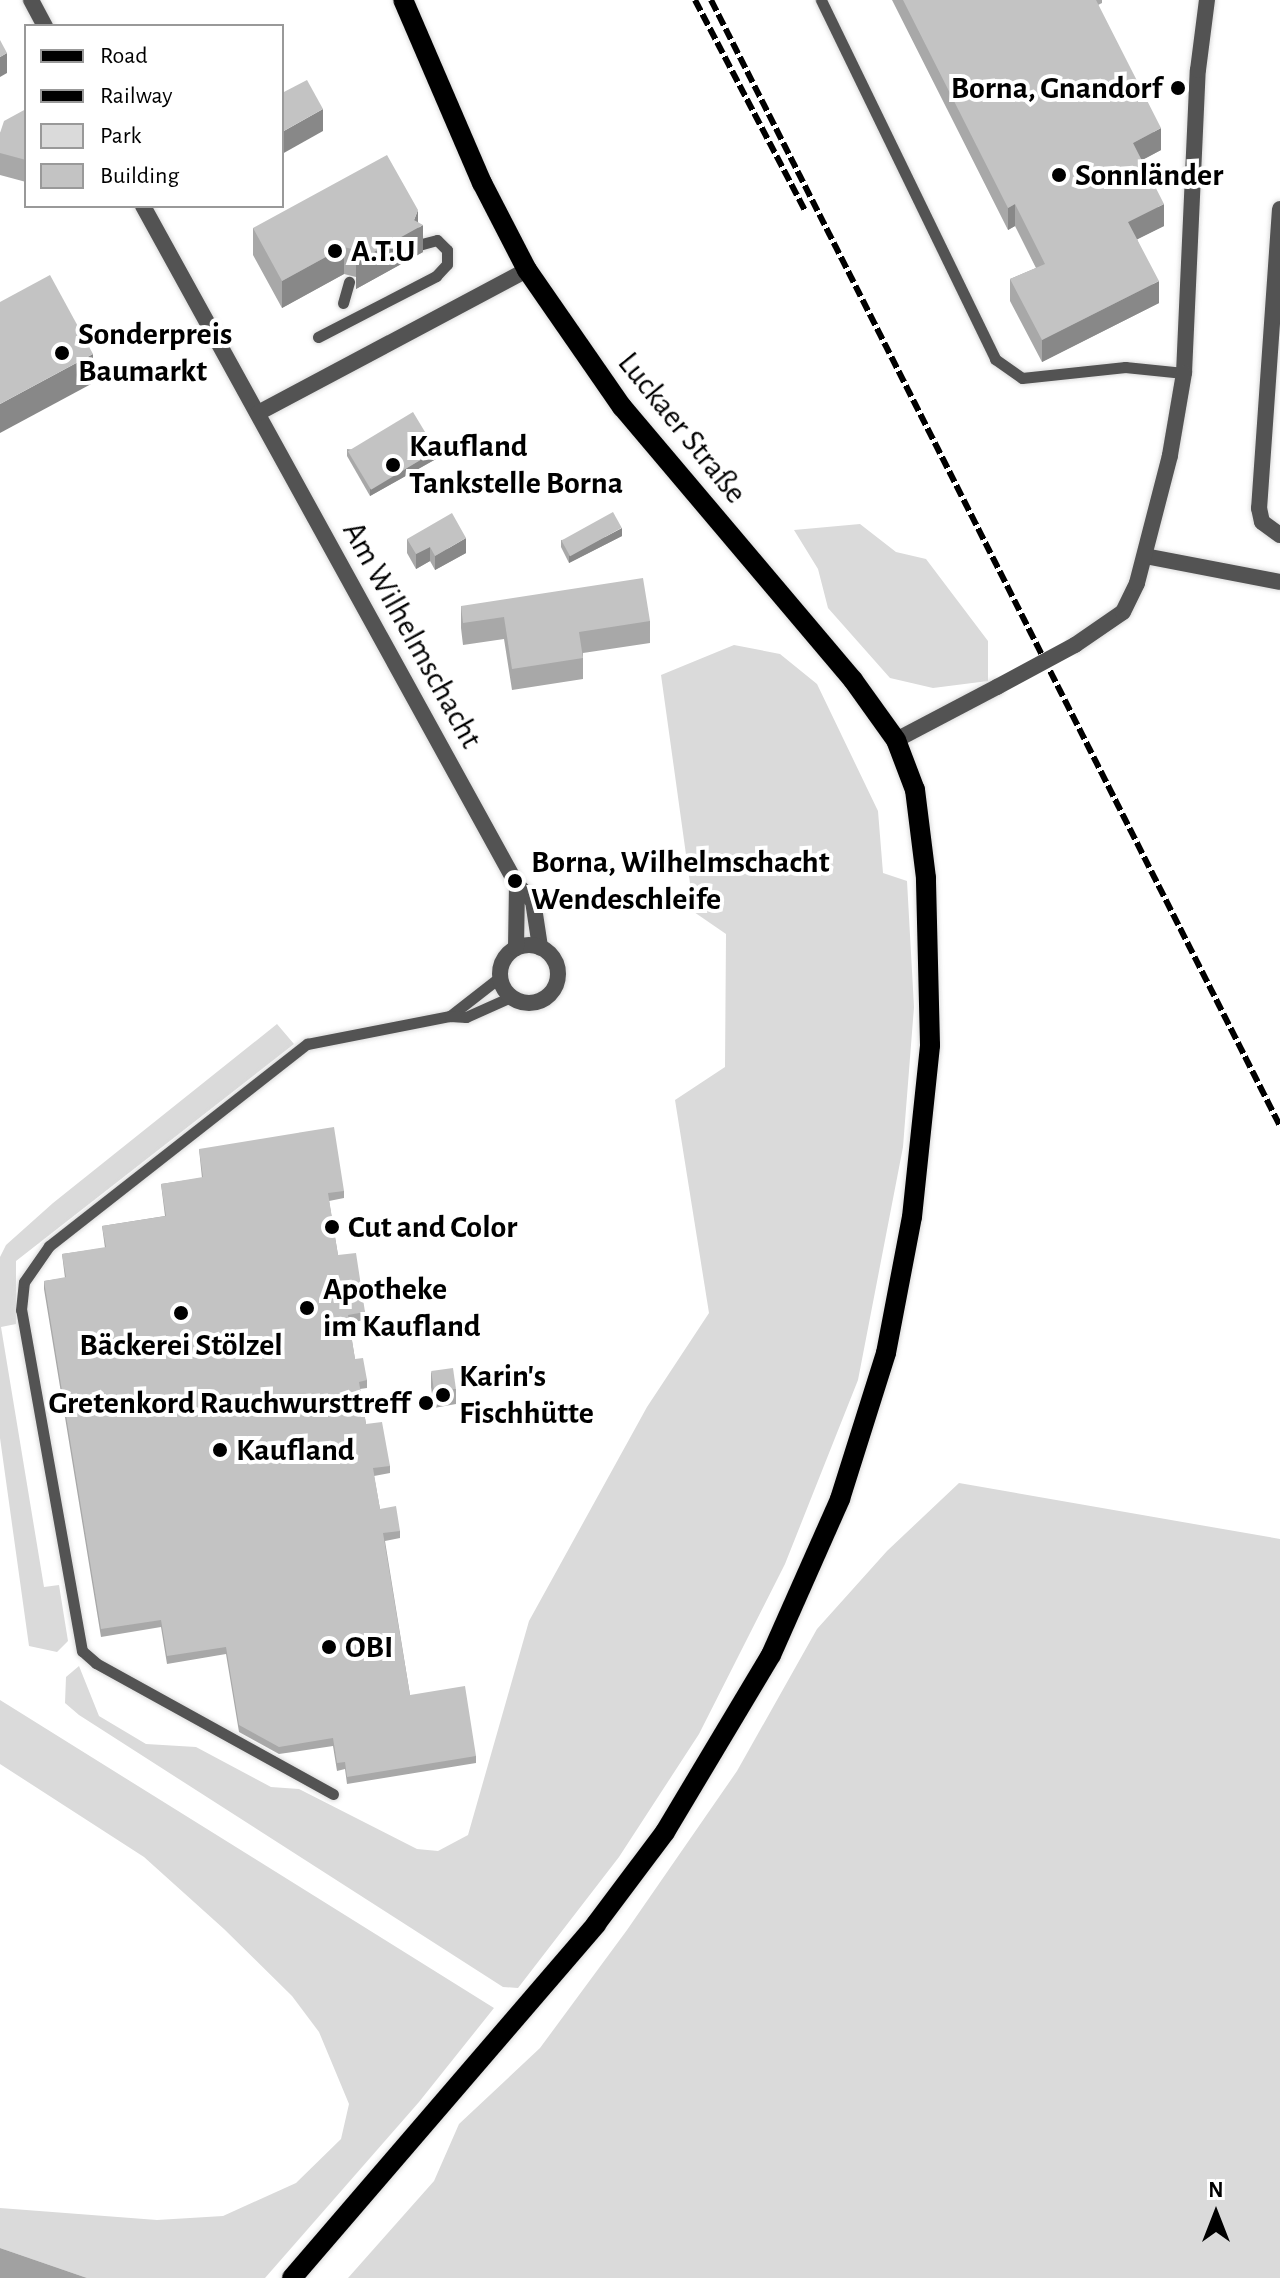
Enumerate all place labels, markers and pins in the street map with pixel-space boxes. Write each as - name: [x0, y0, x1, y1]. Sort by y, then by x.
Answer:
- place label: Borna, Gnandorf: [951, 69, 1162, 107]
- marker: Borna, Gnandorf: [1169, 79, 1187, 97]
- place label: Sonnländer: [1075, 156, 1223, 194]
- marker: Sonnländer: [1050, 166, 1068, 184]
- place label: A.T.U: [351, 232, 415, 270]
- marker: A.T.U: [326, 242, 344, 260]
- place label: Sonderpreis Baumarkt: [78, 316, 232, 391]
- marker: Sonderpreis Baumarkt: [53, 344, 71, 362]
- place label: Kaufland Tankstelle Borna: [409, 428, 623, 503]
- marker: Kaufland Tankstelle Borna: [384, 456, 402, 474]
- place label: Borna, Wilhelmschacht Wendeschleife: [531, 844, 829, 919]
- marker: Borna, Wilhelmschacht Wendeschleife: [506, 872, 524, 890]
- place label: Cut and Color: [348, 1208, 517, 1246]
- marker: Cut and Color: [323, 1218, 341, 1236]
- place label: Apotheke im Kaufland: [323, 1271, 481, 1346]
- marker: Apotheke im Kaufland: [298, 1299, 316, 1317]
- marker: Bäckerei Stölzel: [172, 1304, 190, 1322]
- place label: Bäckerei Stölzel: [79, 1326, 283, 1364]
- place label: Karin's Fischhütte: [459, 1358, 594, 1433]
- place label: Gretenkord Rauchwursttreff: [48, 1384, 410, 1422]
- marker: Karin's Fischhütte: [434, 1386, 452, 1404]
- marker: Gretenkord Rauchwursttreff: [417, 1394, 435, 1412]
- place label: Kaufland: [236, 1431, 355, 1469]
- marker: Kaufland: [211, 1441, 229, 1459]
- place label: OBI: [345, 1628, 393, 1666]
- marker: OBI: [320, 1638, 338, 1656]

